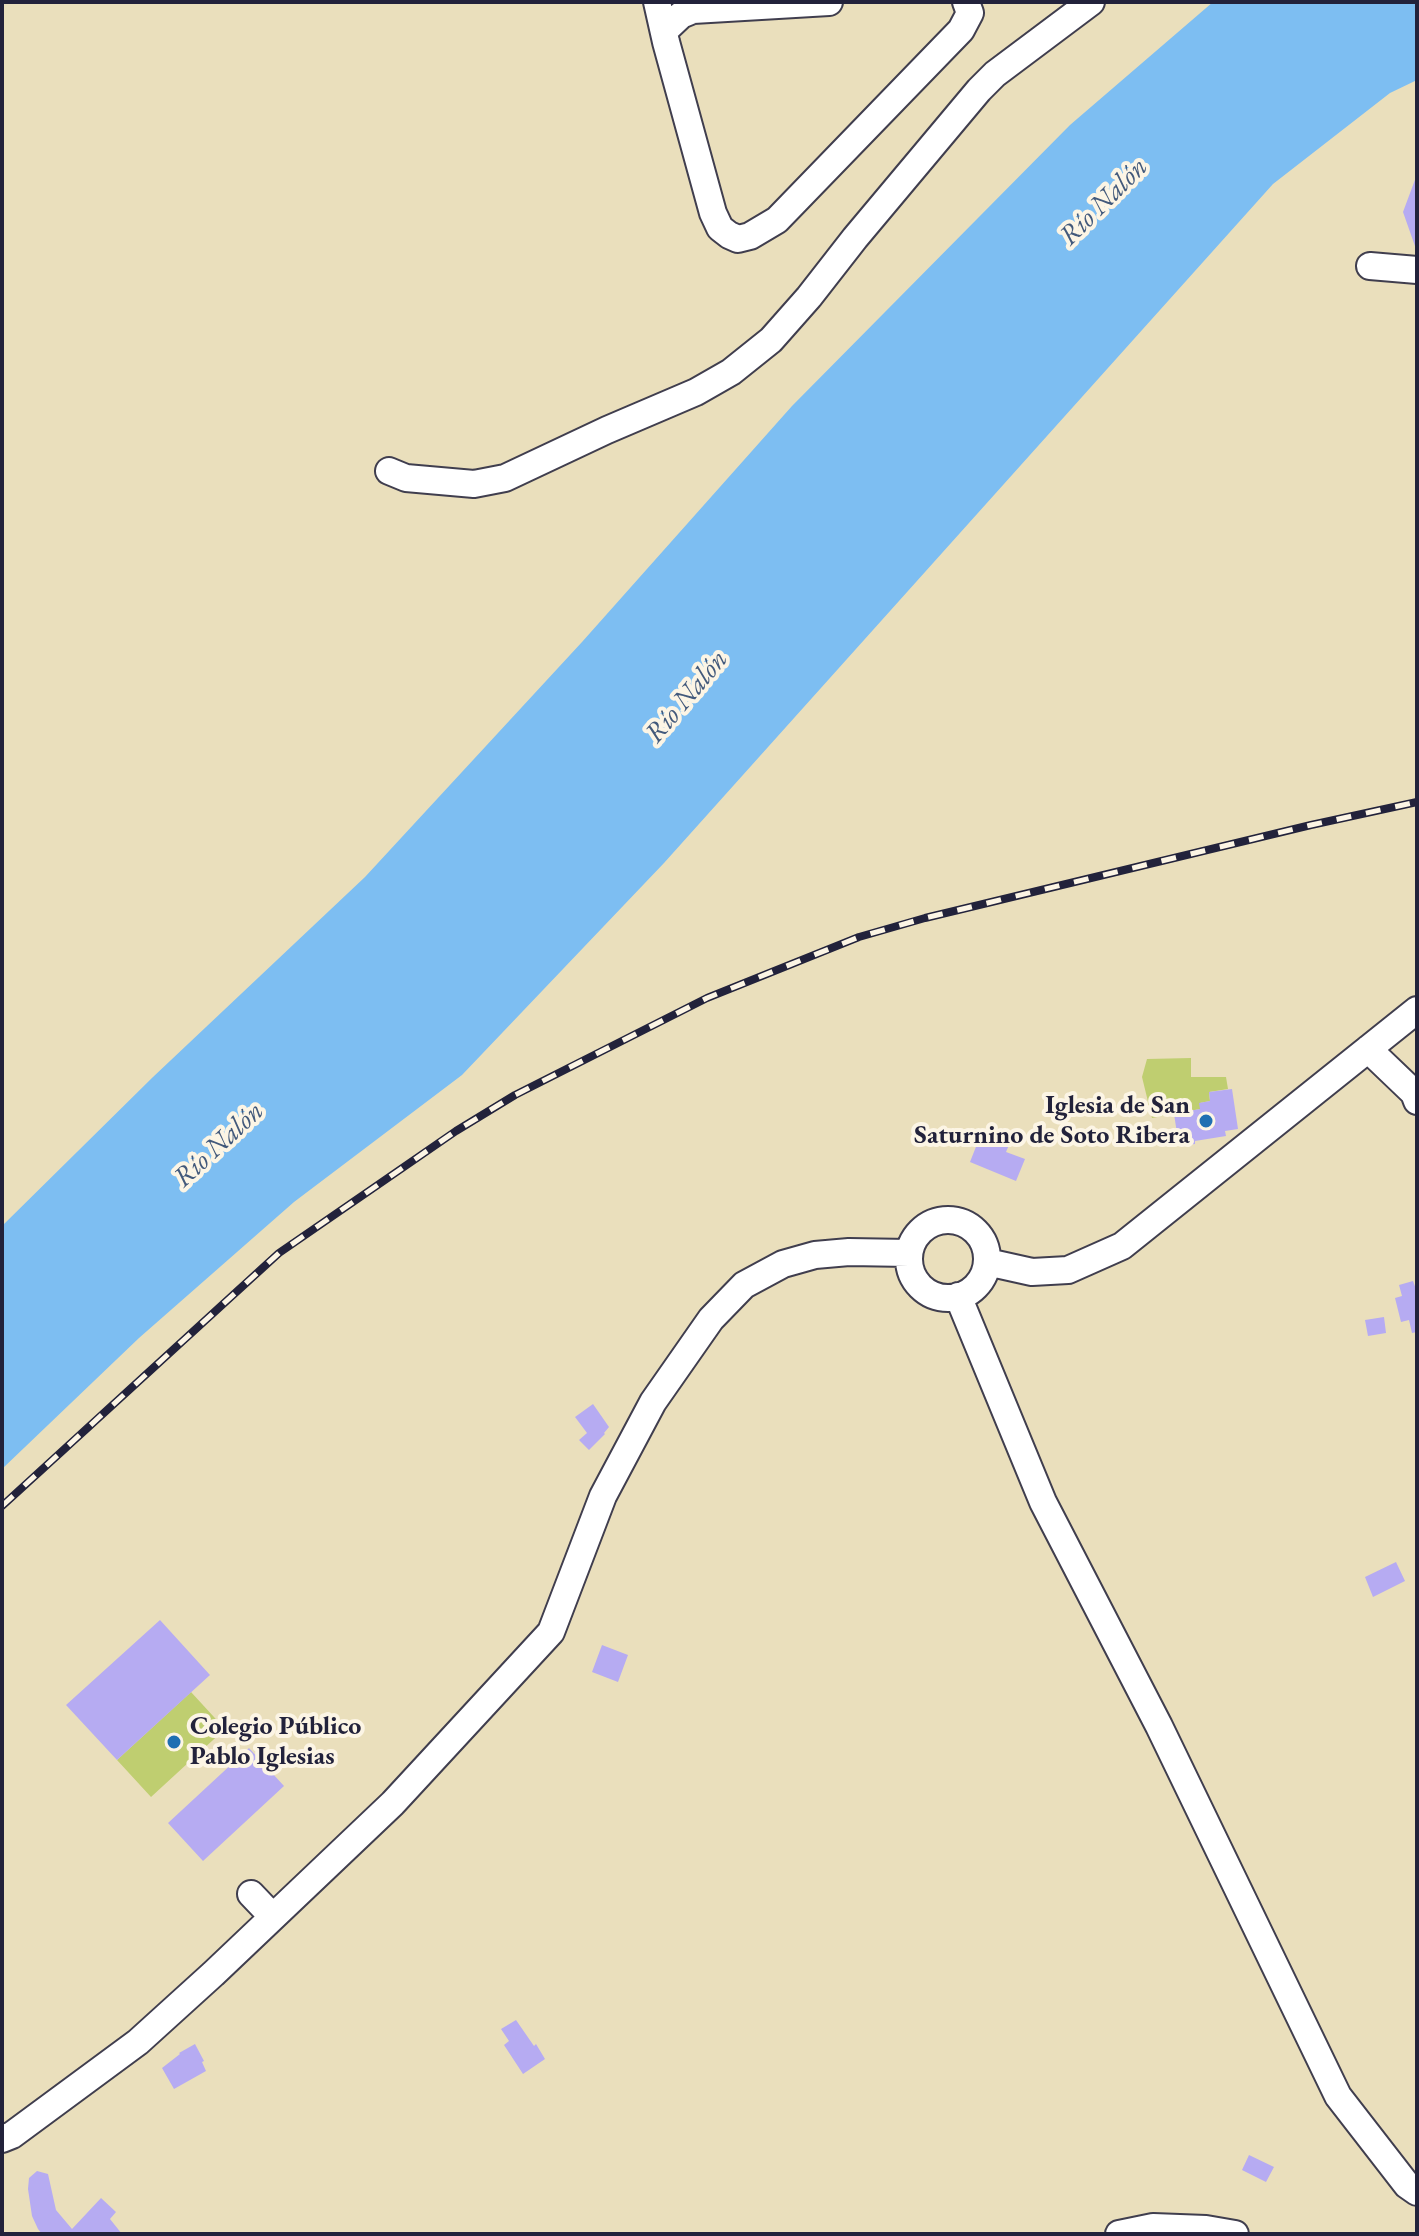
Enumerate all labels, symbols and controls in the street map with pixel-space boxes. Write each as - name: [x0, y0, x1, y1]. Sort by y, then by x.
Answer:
- water label: Río Nalón: [1053, 151, 1155, 253]
- water label: Río Nalón: [638, 644, 736, 750]
- place label: Iglesia de San Saturnino de Soto Ribera: [914, 1090, 1190, 1152]
- water label: Río Nalón: [167, 1095, 271, 1195]
- marker: Iglesia de San Saturnino de Soto Ribera: [1197, 1112, 1215, 1130]
- place label: Colegio Público Pablo Iglesias: [190, 1711, 361, 1772]
- marker: Colegio Público Pablo Iglesias: [165, 1733, 183, 1751]

